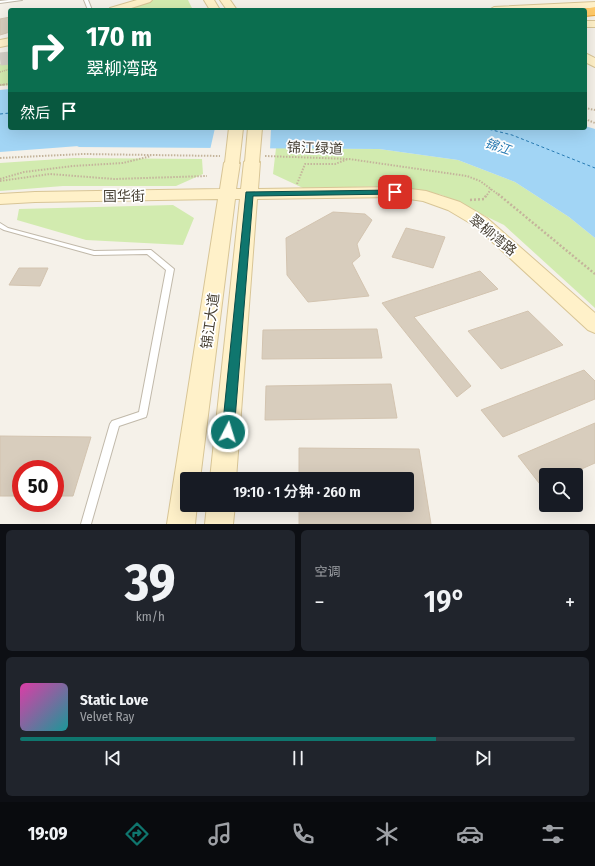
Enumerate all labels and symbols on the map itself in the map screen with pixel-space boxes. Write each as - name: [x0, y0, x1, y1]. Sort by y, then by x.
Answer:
- water label: 锦江: [483, 135, 514, 158]
- street label: 锦江绿道: [287, 139, 343, 158]
- pin: [378, 175, 412, 209]
- street label: 国华街: [103, 188, 145, 205]
- street label: 翠柳湾路: [466, 211, 520, 260]
- street label: 锦江大道: [198, 292, 223, 350]
- position arrow: [207, 411, 249, 453]
- speed limit sign: 50: [12, 460, 64, 512]

